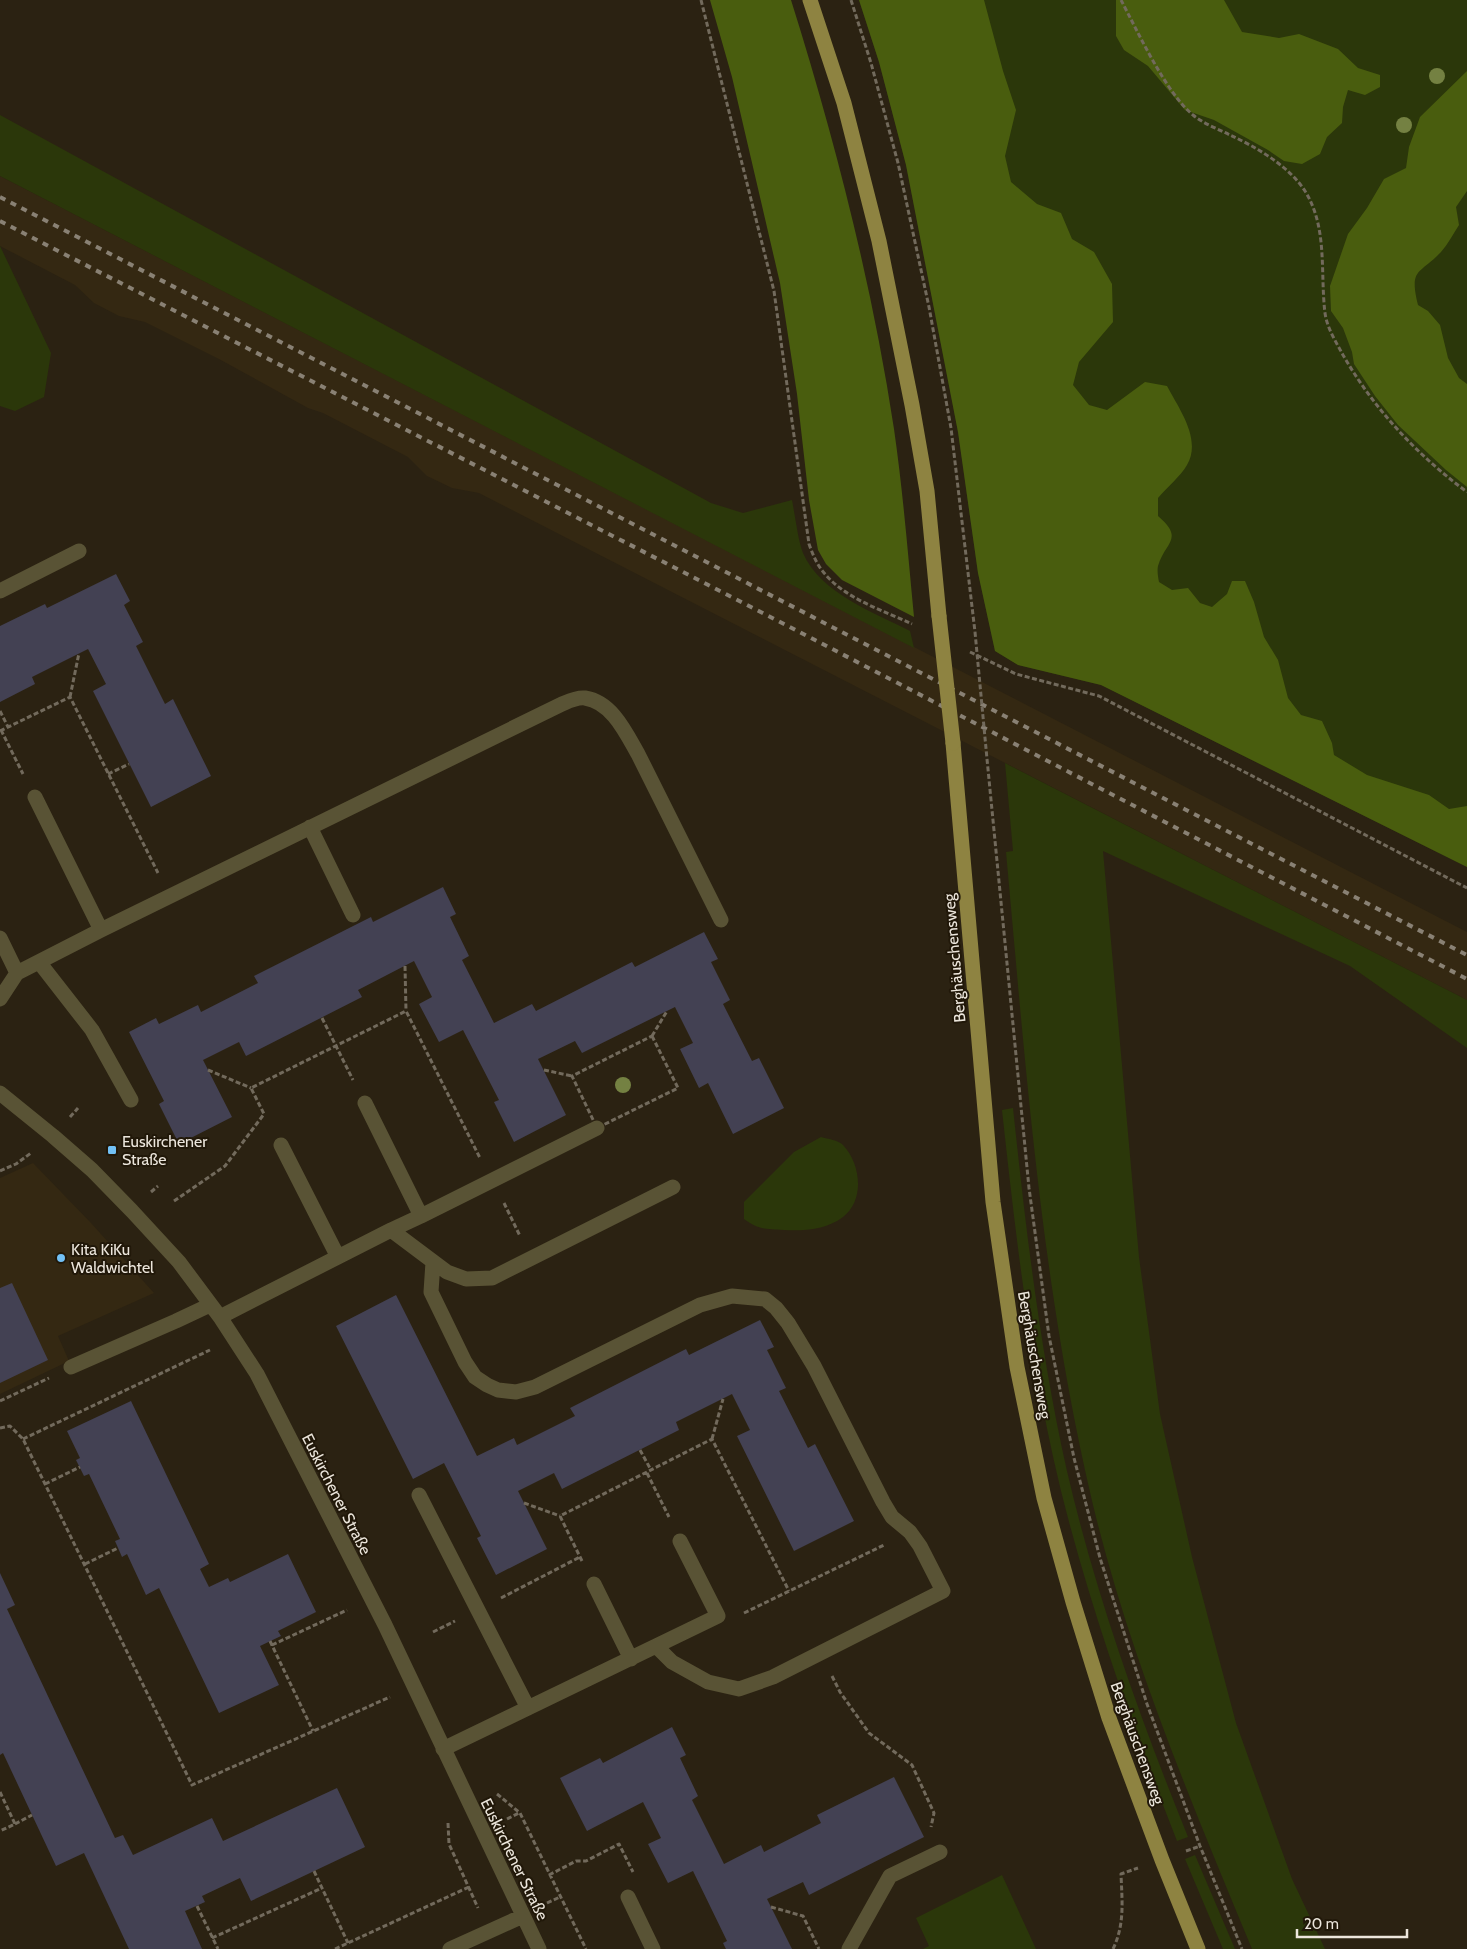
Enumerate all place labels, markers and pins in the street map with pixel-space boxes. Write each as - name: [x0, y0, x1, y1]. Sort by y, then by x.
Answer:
- place label: Euskirchener Straße: [122, 1132, 208, 1169]
- marker: Euskirchener Straße: [106, 1144, 118, 1156]
- place label: Kita KiKu Waldwichtel: [71, 1240, 154, 1277]
- marker: Kita KiKu Waldwichtel: [55, 1252, 67, 1264]

